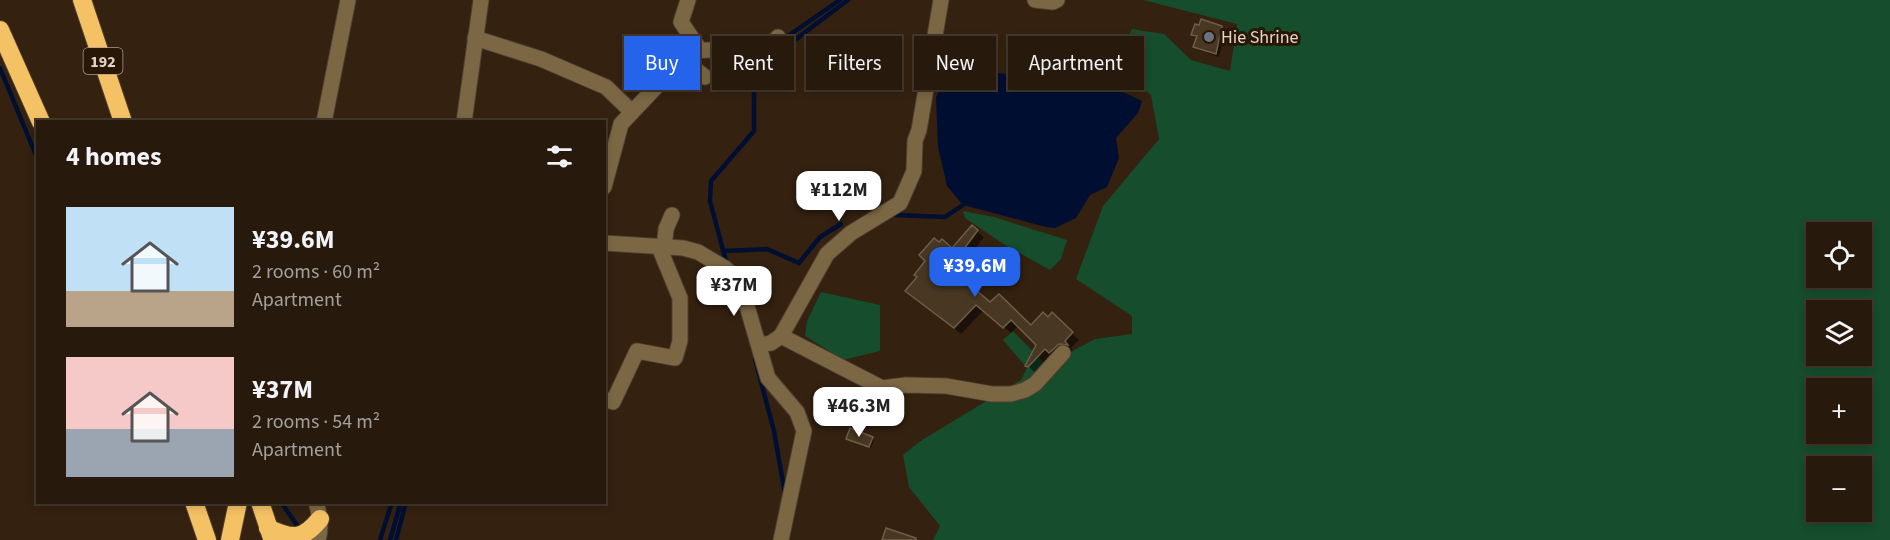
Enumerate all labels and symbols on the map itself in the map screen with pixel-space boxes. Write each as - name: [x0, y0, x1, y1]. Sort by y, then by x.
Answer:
- place label: Hie Shrine: [1221, 25, 1299, 50]
- marker: Hie Shrine: [1202, 30, 1216, 44]
- road number: 192: [84, 48, 122, 74]
- pin: ¥112M: [797, 171, 881, 222]
- pin: ¥39.6M: [926, 247, 1024, 298]
- pin: ¥37M: [698, 266, 770, 317]
- pin: ¥46.3M: [810, 387, 908, 438]

